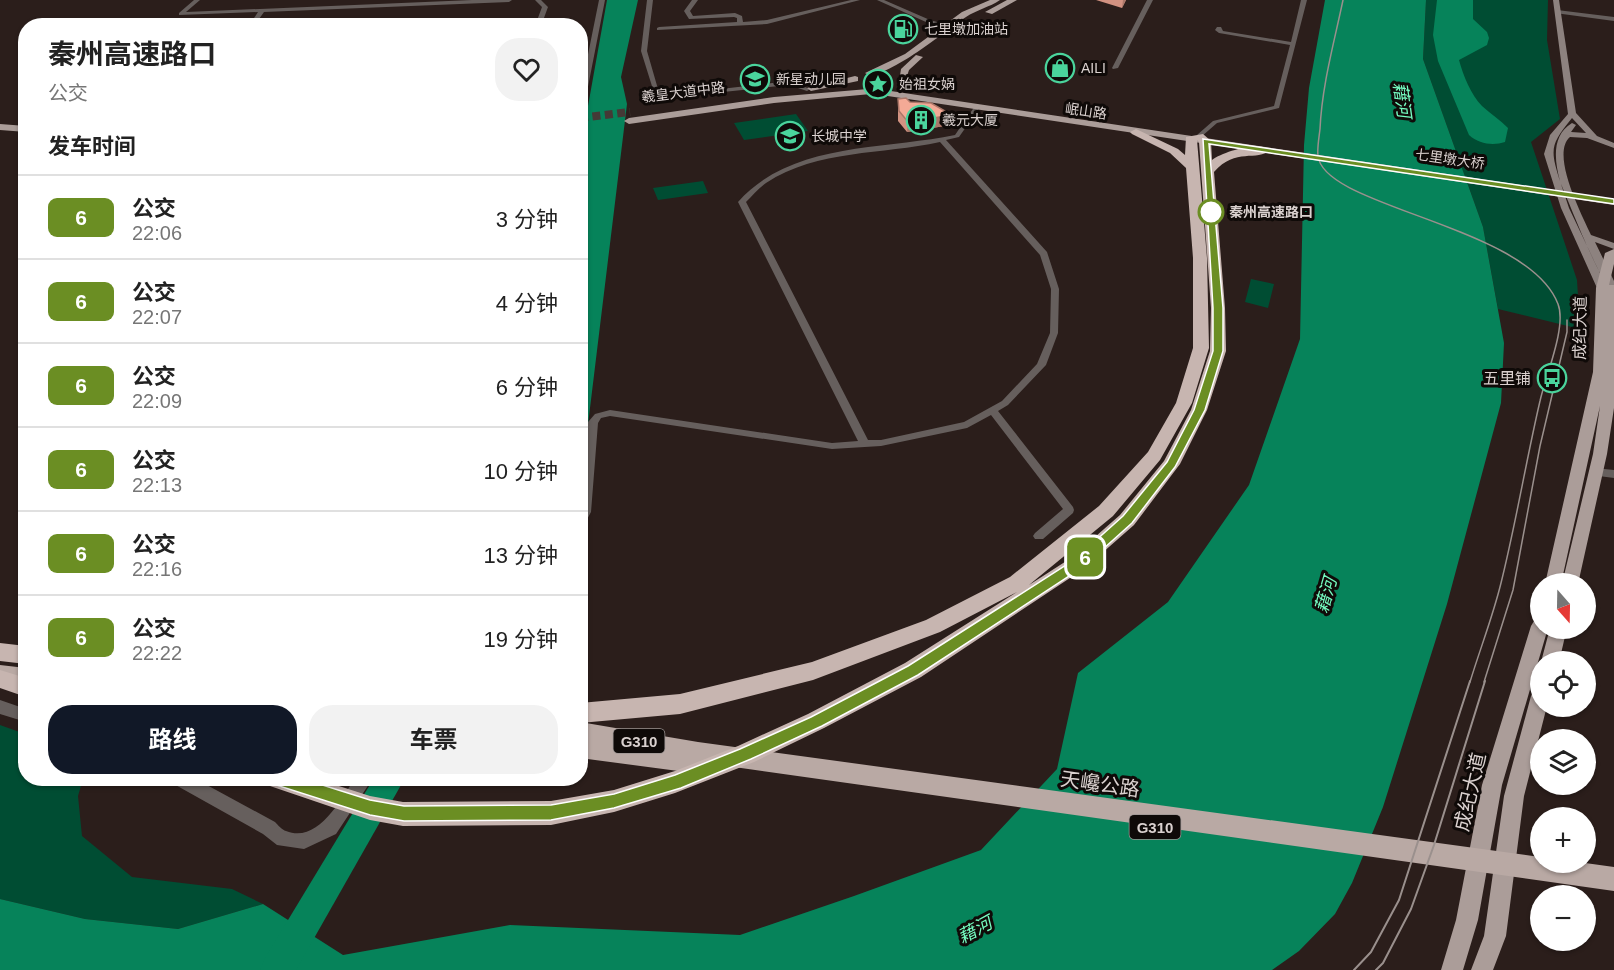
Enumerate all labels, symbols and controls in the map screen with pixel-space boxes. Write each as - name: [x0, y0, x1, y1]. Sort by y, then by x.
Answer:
- fuel station icon: 七里墩加油站: [887, 13, 919, 45]
- place label: 七里墩加油站: [924, 21, 1008, 37]
- button: heart: [495, 38, 558, 101]
- text: 秦州高速路口: [48, 39, 216, 70]
- shop icon: AILI: [1044, 52, 1076, 84]
- place label: AILI: [1081, 60, 1106, 76]
- school or university icon: 新星动儿园: [739, 63, 771, 95]
- place icon: 始祖女娲: [862, 68, 894, 100]
- place label: 新星动儿园: [776, 71, 846, 87]
- place label: 始祖女娲: [899, 76, 955, 92]
- street label: 羲皇大道中路: [640, 79, 726, 105]
- water label: 藉河: [1390, 81, 1415, 122]
- text: 公交: [48, 82, 88, 104]
- street label: 岷山路: [1064, 100, 1108, 122]
- building icon: 羲元大厦: [905, 104, 937, 136]
- place label: 羲元大厦: [942, 112, 998, 128]
- school or university icon: 长城中学: [774, 120, 806, 152]
- place label: 长城中学: [811, 128, 867, 144]
- text: 发车时间: [48, 134, 136, 159]
- street label: 七里墩大桥: [1414, 146, 1486, 172]
- text: 公交: [132, 196, 176, 221]
- marker: 秦州高速路口: [1198, 199, 1224, 225]
- place label: 秦州高速路口: [1229, 204, 1313, 220]
- text: 6: [75, 206, 87, 229]
- text: 3 分钟: [496, 207, 558, 232]
- text: 22:06: [132, 222, 182, 244]
- text: 公交: [132, 280, 176, 305]
- text: 6: [75, 290, 87, 313]
- text: 4 分钟: [496, 291, 558, 316]
- street label: 成纪大道: [1571, 296, 1589, 360]
- text: 22:07: [132, 306, 182, 328]
- bus stop icon: 五里铺: [1536, 362, 1568, 394]
- text: 公交: [132, 364, 176, 389]
- place label: 五里铺: [1483, 370, 1531, 387]
- text: 6: [75, 374, 87, 397]
- text: 6 分钟: [496, 375, 558, 400]
- text: 22:09: [132, 390, 182, 412]
- text: 公交: [132, 448, 176, 473]
- text: 6: [75, 458, 87, 481]
- text: 10 分钟: [483, 459, 558, 484]
- text: 22:13: [132, 474, 182, 496]
- text: 公交: [132, 532, 176, 557]
- line badge: 6: [1066, 538, 1104, 576]
- text: 6: [75, 542, 87, 565]
- text: 13 分钟: [483, 543, 558, 568]
- text: 6: [1079, 546, 1091, 569]
- text: 22:16: [132, 558, 182, 580]
- water label: 藉河: [1311, 572, 1341, 615]
- north arrow: [1530, 573, 1596, 639]
- map controls: [1530, 573, 1596, 951]
- text: 公交: [132, 616, 176, 641]
- text: 6: [75, 626, 87, 649]
- text: 19 分钟: [483, 627, 558, 652]
- text: 22:22: [132, 642, 182, 664]
- button: locate: [1530, 651, 1596, 717]
- button: 路线: [48, 705, 297, 774]
- button: 车票: [309, 705, 558, 774]
- road number: G310: [614, 729, 664, 753]
- button: layers: [1530, 729, 1596, 795]
- street label: 成纪大道: [1450, 751, 1490, 833]
- street label: 天巉公路: [1059, 768, 1141, 800]
- button: +: [1530, 807, 1596, 873]
- road number: G310: [1130, 815, 1180, 839]
- button: −: [1530, 885, 1596, 951]
- water label: 藉河: [954, 911, 998, 947]

